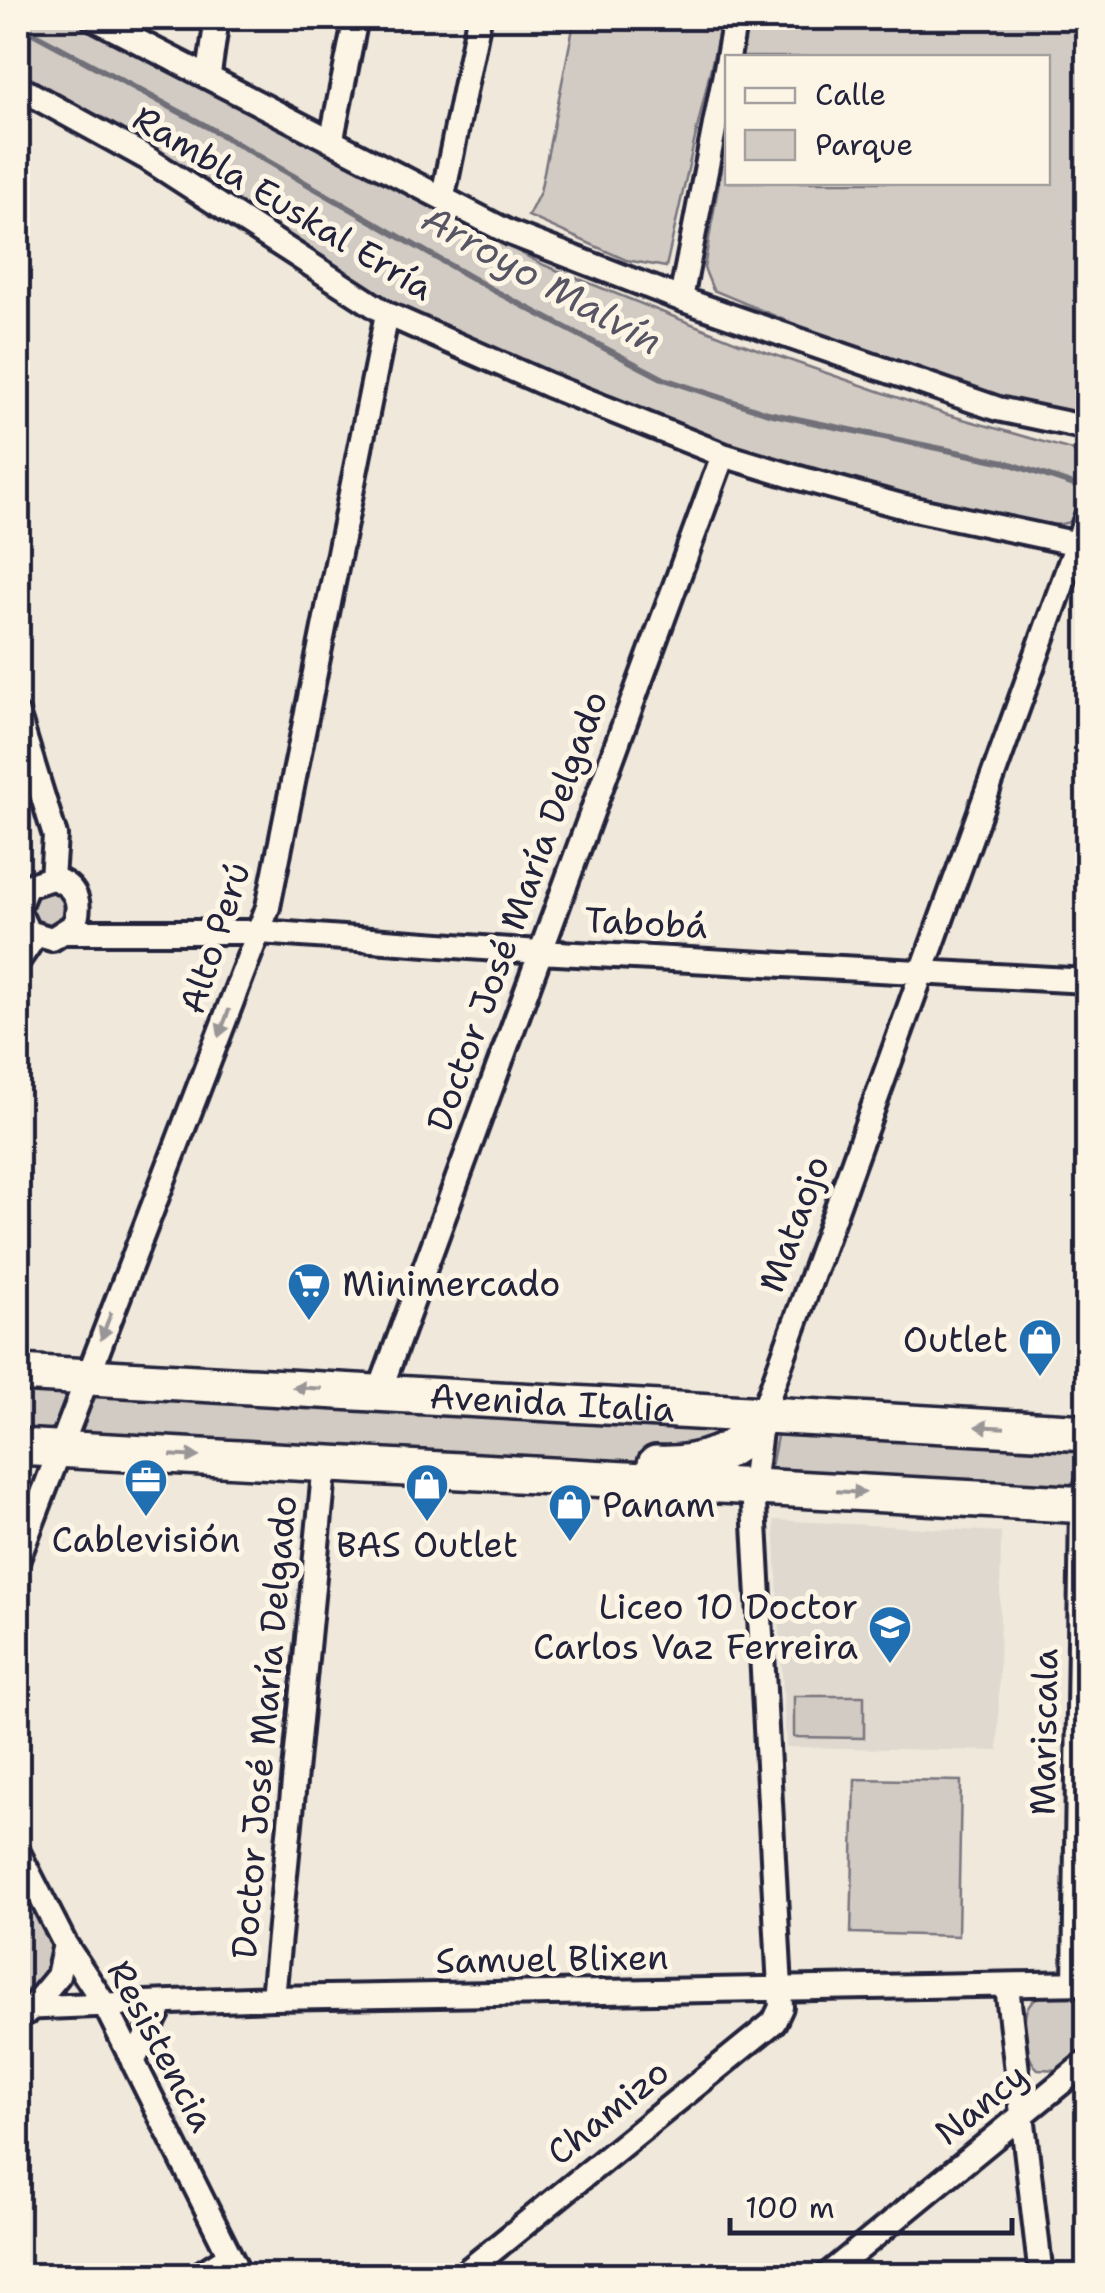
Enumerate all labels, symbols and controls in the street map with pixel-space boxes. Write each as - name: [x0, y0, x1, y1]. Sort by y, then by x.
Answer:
- legend: [725, 55, 1050, 185]
- text: Calle: [815, 74, 886, 115]
- street label: Rambla Euskal Erría: [124, 94, 442, 311]
- text: Parque: [815, 124, 913, 165]
- water label: Arroyo Malvín: [413, 193, 671, 367]
- street label: Doctor José María Delgado: [415, 684, 618, 1137]
- street label: Alto Perú: [168, 856, 261, 1019]
- street label: Tabobá: [583, 896, 709, 949]
- one-way arrow: [216, 1009, 231, 1039]
- street label: Mataojo: [747, 1149, 840, 1299]
- place label: Minimercado: [342, 1260, 561, 1307]
- supermarket icon: Minimercado: [286, 1261, 332, 1322]
- one-way arrow: [97, 1311, 113, 1341]
- place label: Outlet: [903, 1316, 1008, 1363]
- shop icon: Outlet: [1017, 1317, 1063, 1378]
- street label: Avenida Italia: [428, 1372, 676, 1433]
- one-way arrow: [291, 1380, 323, 1396]
- one-way arrow: [974, 1419, 1006, 1435]
- one-way arrow: [169, 1448, 201, 1464]
- office icon: Cablevisión: [123, 1457, 169, 1518]
- shop icon: BAS Outlet: [404, 1462, 450, 1523]
- place label: Panam: [602, 1481, 716, 1528]
- shop icon: Panam: [547, 1482, 593, 1543]
- one-way arrow: [835, 1484, 867, 1500]
- street label: Doctor José María Delgado: [220, 1493, 307, 1961]
- place label: Cablevisión: [52, 1516, 240, 1563]
- place label: BAS Outlet: [336, 1521, 518, 1568]
- place label: Liceo 10 Doctor Carlos Vaz Ferreira: [533, 1583, 858, 1670]
- school or university icon: Liceo 10 Doctor Carlos Vaz Ferreira: [867, 1604, 913, 1665]
- street label: Mariscala: [1019, 1648, 1068, 1816]
- street label: Samuel Blixen: [435, 1933, 669, 1984]
- street label: Resistencia: [97, 1952, 226, 2140]
- street label: Chamizo: [537, 2048, 678, 2175]
- street label: Nancy: [925, 2052, 1037, 2155]
- scale bar: [730, 2173, 1012, 2235]
- text: 100 m: [745, 2187, 835, 2228]

